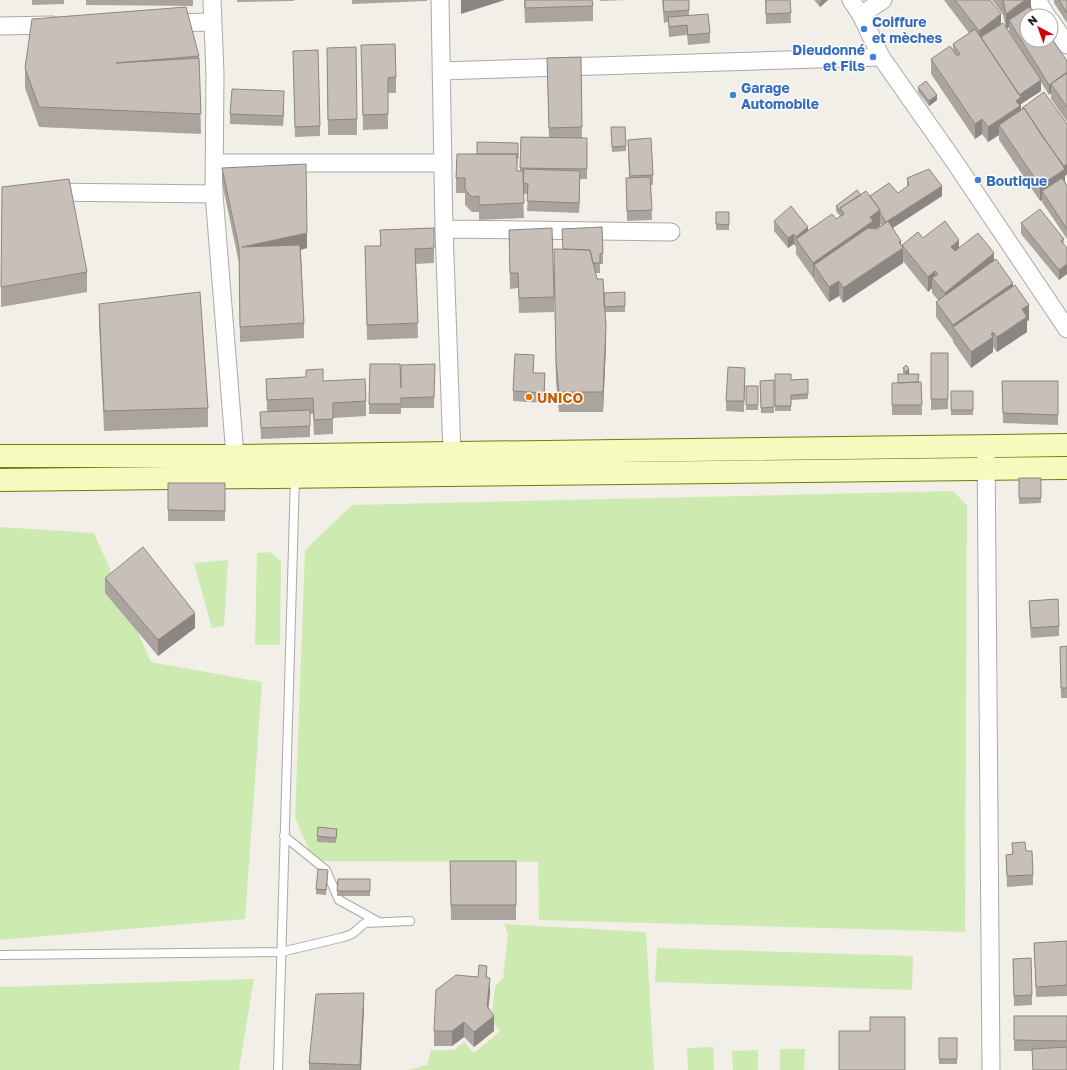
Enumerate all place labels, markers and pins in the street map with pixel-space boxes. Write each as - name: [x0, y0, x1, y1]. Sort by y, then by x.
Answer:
- place label: Coiffure et mèches: [872, 13, 943, 46]
- marker: Coiffure et mèches: [859, 24, 869, 34]
- place label: Dieudonné et Fils: [792, 41, 865, 74]
- marker: Dieudonné et Fils: [868, 52, 878, 62]
- place label: Garage Automobile: [741, 79, 819, 112]
- marker: Garage Automobile: [728, 90, 738, 100]
- place label: Boutique: [986, 172, 1047, 189]
- marker: Boutique: [973, 175, 983, 185]
- place label: UNICO: [537, 389, 584, 406]
- marker: UNICO: [524, 392, 534, 402]

